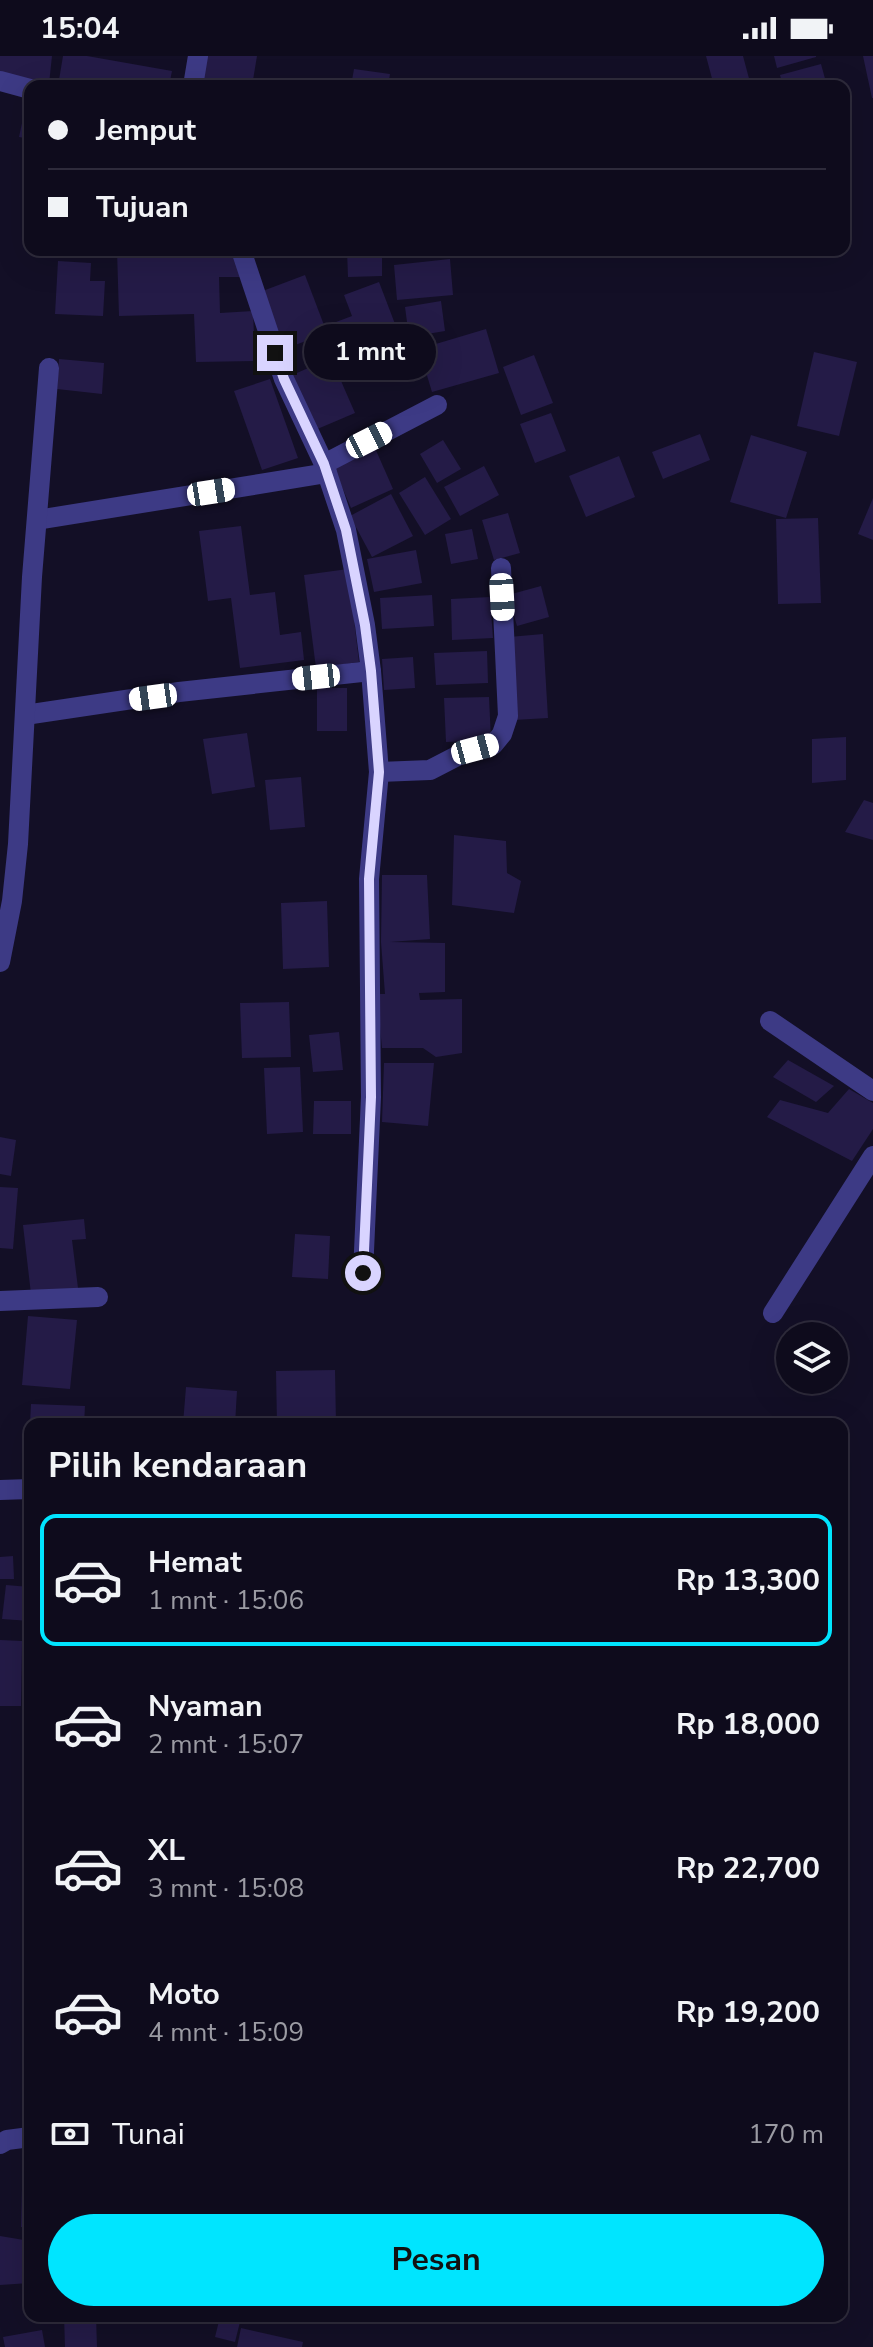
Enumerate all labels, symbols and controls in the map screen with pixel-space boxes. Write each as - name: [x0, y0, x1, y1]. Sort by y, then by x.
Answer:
- text: 15:04: [40, 8, 119, 49]
- text: Jemput: [96, 110, 196, 151]
- text: Tujuan: [96, 187, 189, 228]
- callout: 1 mnt: [303, 325, 435, 381]
- text: 1 mnt: [335, 334, 405, 369]
- route end: [257, 335, 293, 371]
- car: [342, 418, 396, 462]
- car: [185, 476, 237, 508]
- car: [489, 572, 515, 622]
- car: [291, 663, 341, 691]
- car: [128, 682, 178, 712]
- car: [449, 731, 501, 767]
- route start: [345, 1255, 381, 1291]
- map controls: [776, 1322, 848, 1394]
- button: layers: [776, 1322, 848, 1394]
- text: Pilih kendaraan: [48, 1441, 307, 1490]
- text: Hemat: [148, 1542, 242, 1583]
- icon: car: [52, 1544, 124, 1616]
- text: Rp 13,300: [676, 1560, 820, 1601]
- text: 1 mnt · 15:06: [148, 1583, 304, 1618]
- text: Nyaman: [148, 1686, 263, 1727]
- icon: car: [52, 1688, 124, 1760]
- text: Rp 18,000: [676, 1704, 820, 1745]
- text: 2 mnt · 15:07: [148, 1727, 304, 1762]
- text: XL: [148, 1830, 185, 1871]
- icon: car: [52, 1832, 124, 1904]
- text: Rp 22,700: [676, 1848, 820, 1889]
- text: 3 mnt · 15:08: [148, 1871, 304, 1906]
- text: Moto: [148, 1974, 220, 2015]
- icon: car: [52, 1976, 124, 2048]
- text: Rp 19,200: [676, 1992, 820, 2033]
- text: 4 mnt · 15:09: [148, 2015, 304, 2050]
- icon: cash: [48, 2112, 92, 2156]
- text: Tunai: [112, 2114, 185, 2155]
- text: 170 m: [748, 2117, 824, 2152]
- button: Pesan: [48, 2214, 824, 2306]

